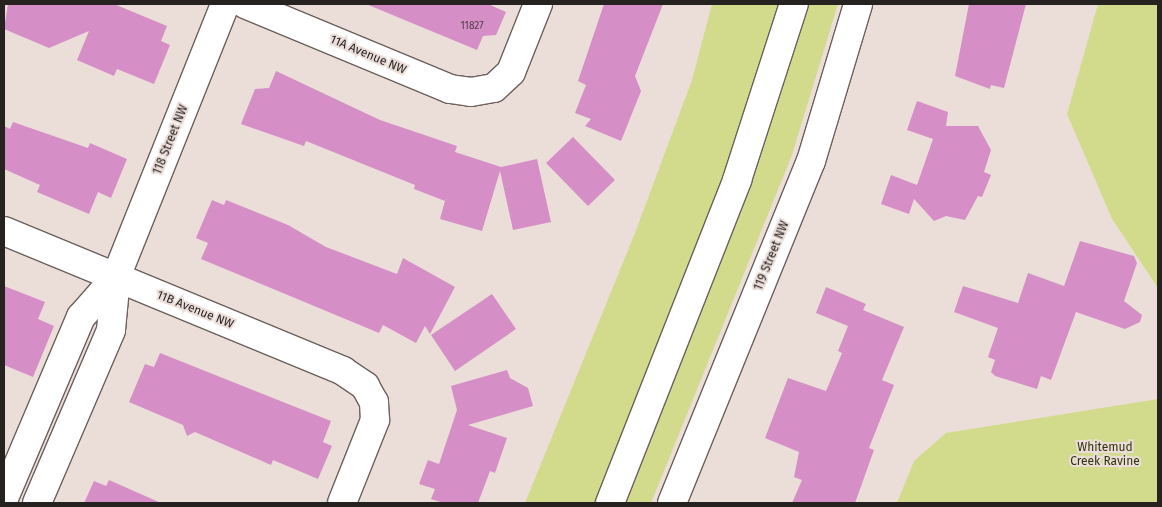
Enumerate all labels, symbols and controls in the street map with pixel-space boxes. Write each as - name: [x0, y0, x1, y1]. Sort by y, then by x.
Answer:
- house number: 11827: [460, 21, 484, 33]
- street label: 11A Avenue NW: [328, 32, 408, 78]
- street label: 118 Street NW: [150, 103, 192, 177]
- street label: 119 Street NW: [752, 219, 792, 293]
- street label: 11B Avenue NW: [154, 288, 236, 332]
- park label: Whitemud Creek Ravine: [1070, 441, 1140, 469]

